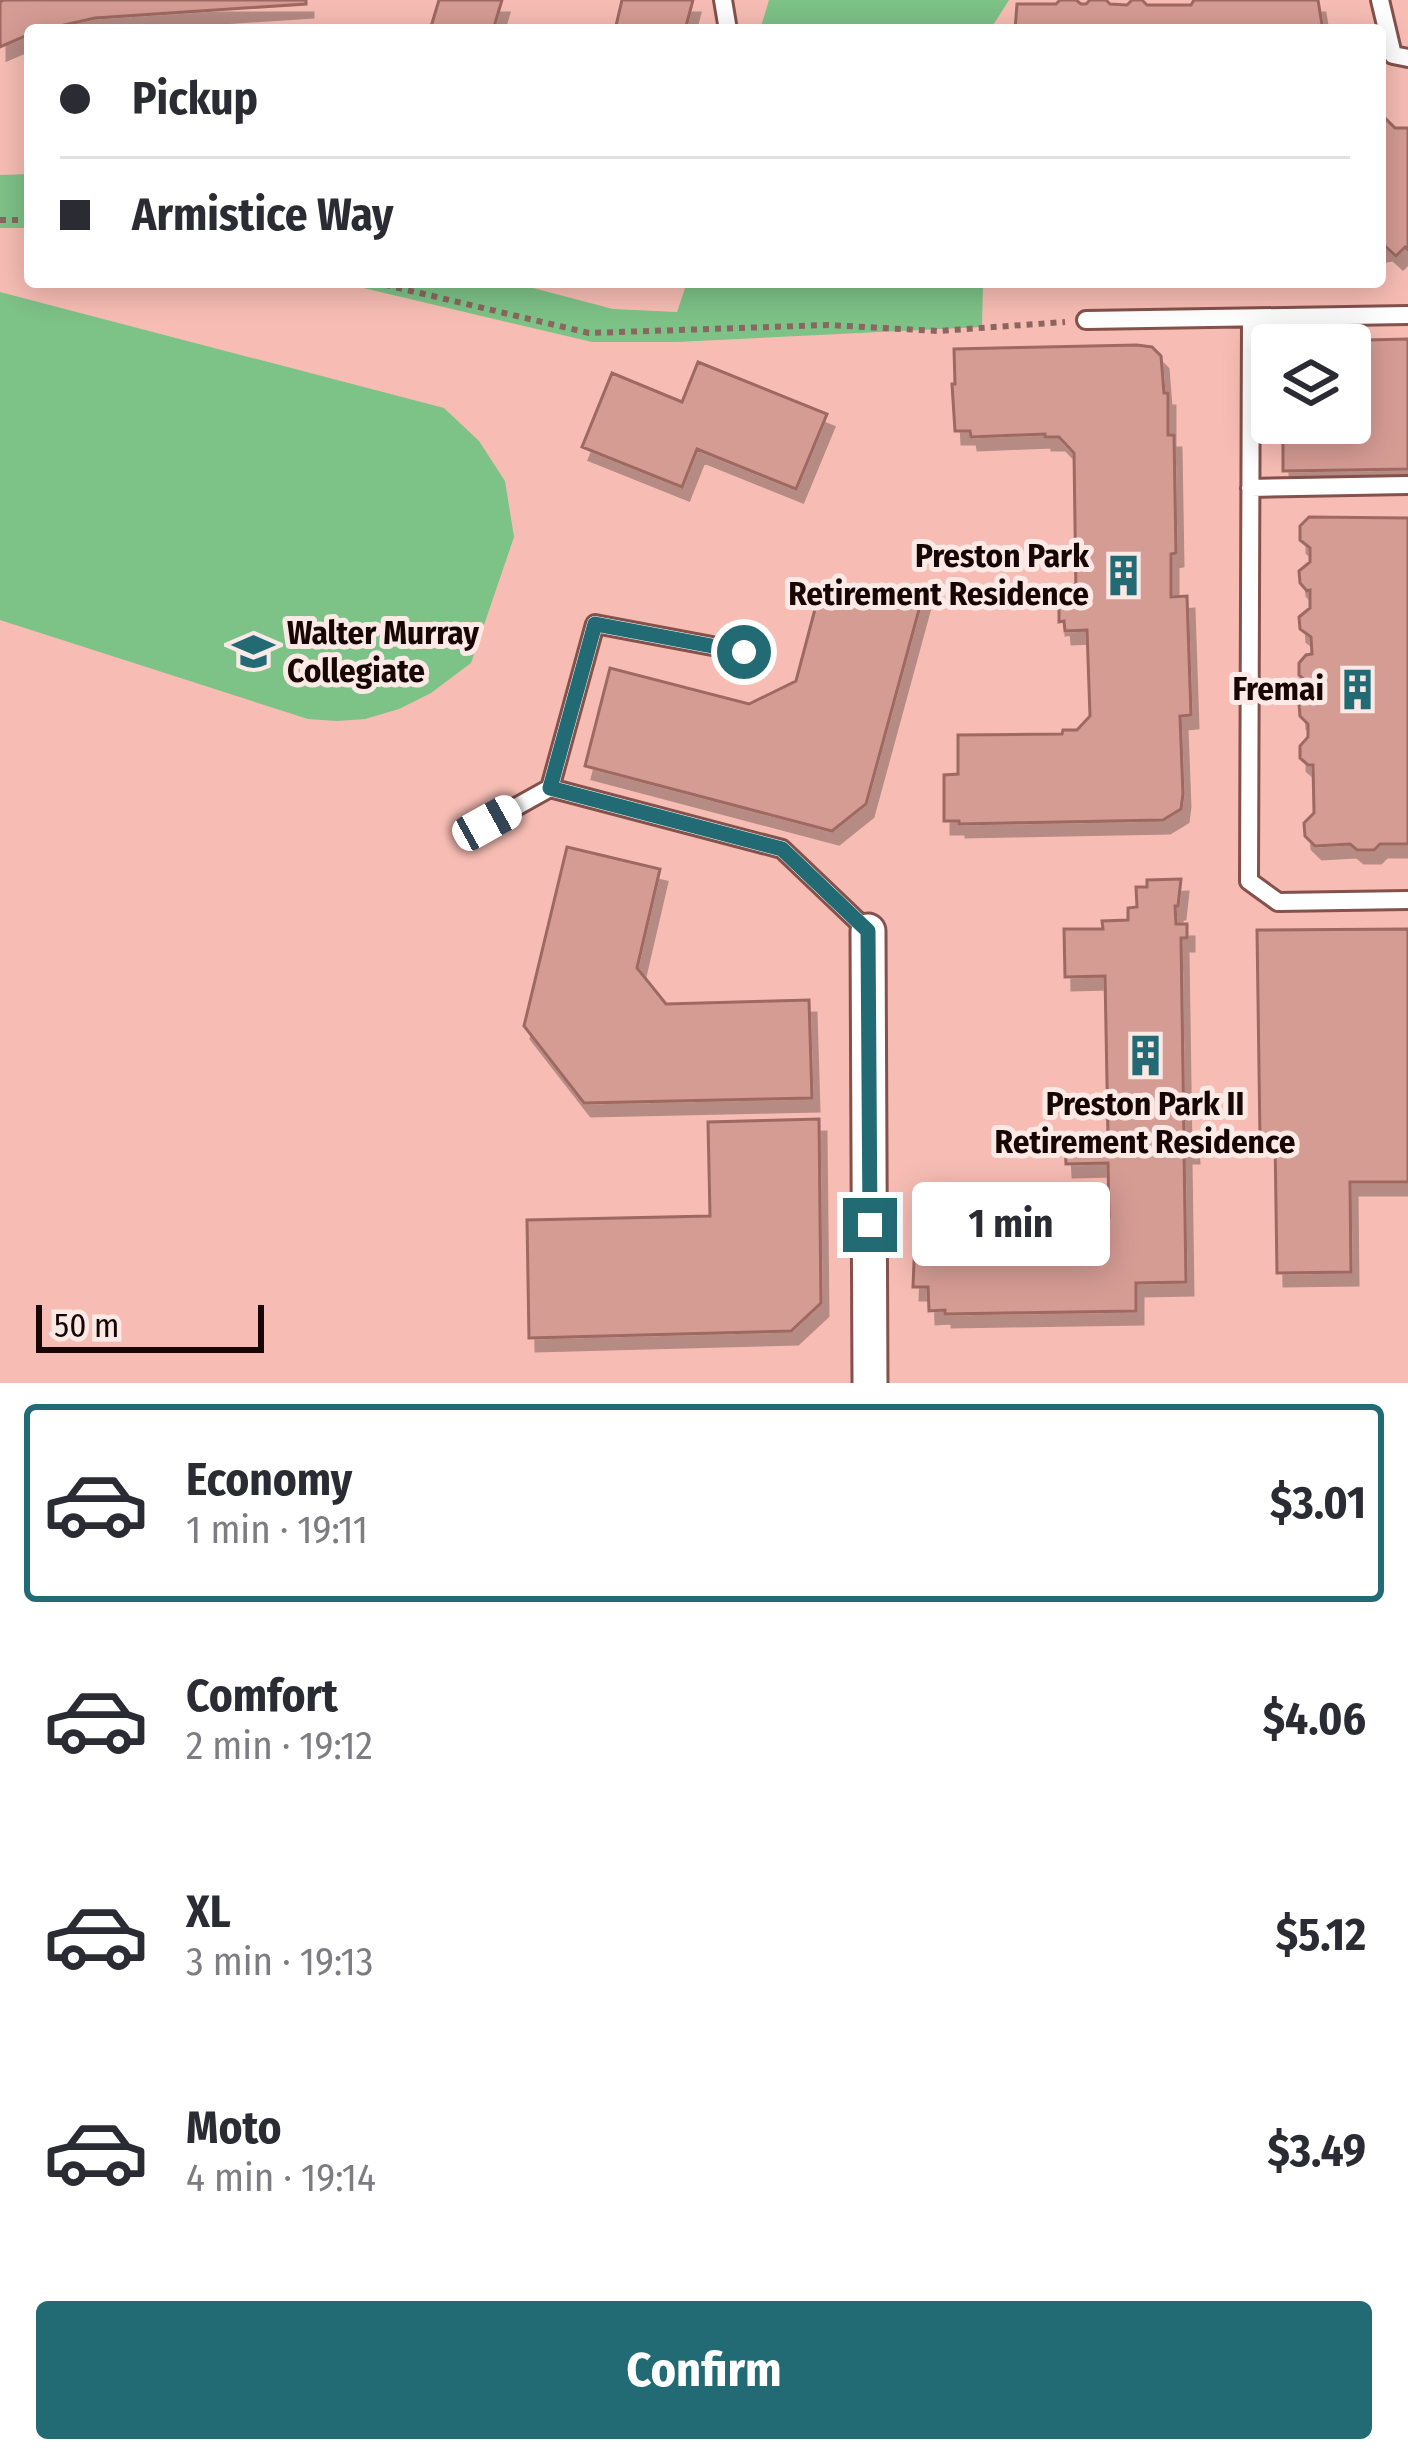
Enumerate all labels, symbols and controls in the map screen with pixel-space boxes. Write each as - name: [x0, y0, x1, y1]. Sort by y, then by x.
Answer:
- text: Pickup: [132, 72, 258, 126]
- text: Armistice Way: [132, 188, 394, 242]
- map controls: [1251, 324, 1371, 444]
- button: layers: [1251, 324, 1371, 444]
- place label: Preston Park Retirement Residence: [788, 536, 1090, 614]
- building icon: Preston Park Retirement Residence: [1100, 552, 1146, 598]
- place label: Walter Murray Collegiate: [287, 613, 479, 691]
- route start: [717, 625, 771, 679]
- school or university icon: Walter Murray Collegiate: [230, 629, 276, 675]
- building icon: Fremai: [1335, 666, 1381, 712]
- place label: Fremai: [1233, 669, 1324, 709]
- car: [447, 790, 527, 856]
- building icon: Preston Park II Retirement Residence: [1122, 1033, 1168, 1079]
- place label: Preston Park II Retirement Residence: [995, 1084, 1295, 1162]
- callout: 1 min: [912, 1183, 1110, 1267]
- route end: [843, 1198, 897, 1252]
- text: 1 min: [969, 1201, 1053, 1247]
- scale bar: [36, 1299, 264, 1352]
- text: 50 m: [54, 1306, 119, 1346]
- icon: car: [42, 1449, 150, 1557]
- text: Economy: [186, 1453, 352, 1507]
- text: $3.01: [1270, 1476, 1366, 1530]
- text: 1 min · 19:11: [186, 1507, 368, 1553]
- icon: car: [42, 1665, 150, 1773]
- text: Comfort: [186, 1669, 338, 1723]
- text: $4.06: [1263, 1692, 1366, 1746]
- text: 2 min · 19:12: [186, 1723, 373, 1769]
- icon: car: [42, 1881, 150, 1989]
- text: XL: [186, 1885, 231, 1939]
- text: $5.12: [1276, 1908, 1366, 1962]
- text: 3 min · 19:13: [186, 1939, 373, 1985]
- icon: car: [42, 2097, 150, 2205]
- text: Moto: [186, 2101, 282, 2155]
- text: $3.49: [1267, 2124, 1366, 2178]
- text: 4 min · 19:14: [186, 2155, 376, 2201]
- button: Confirm: [36, 2301, 1372, 2439]

